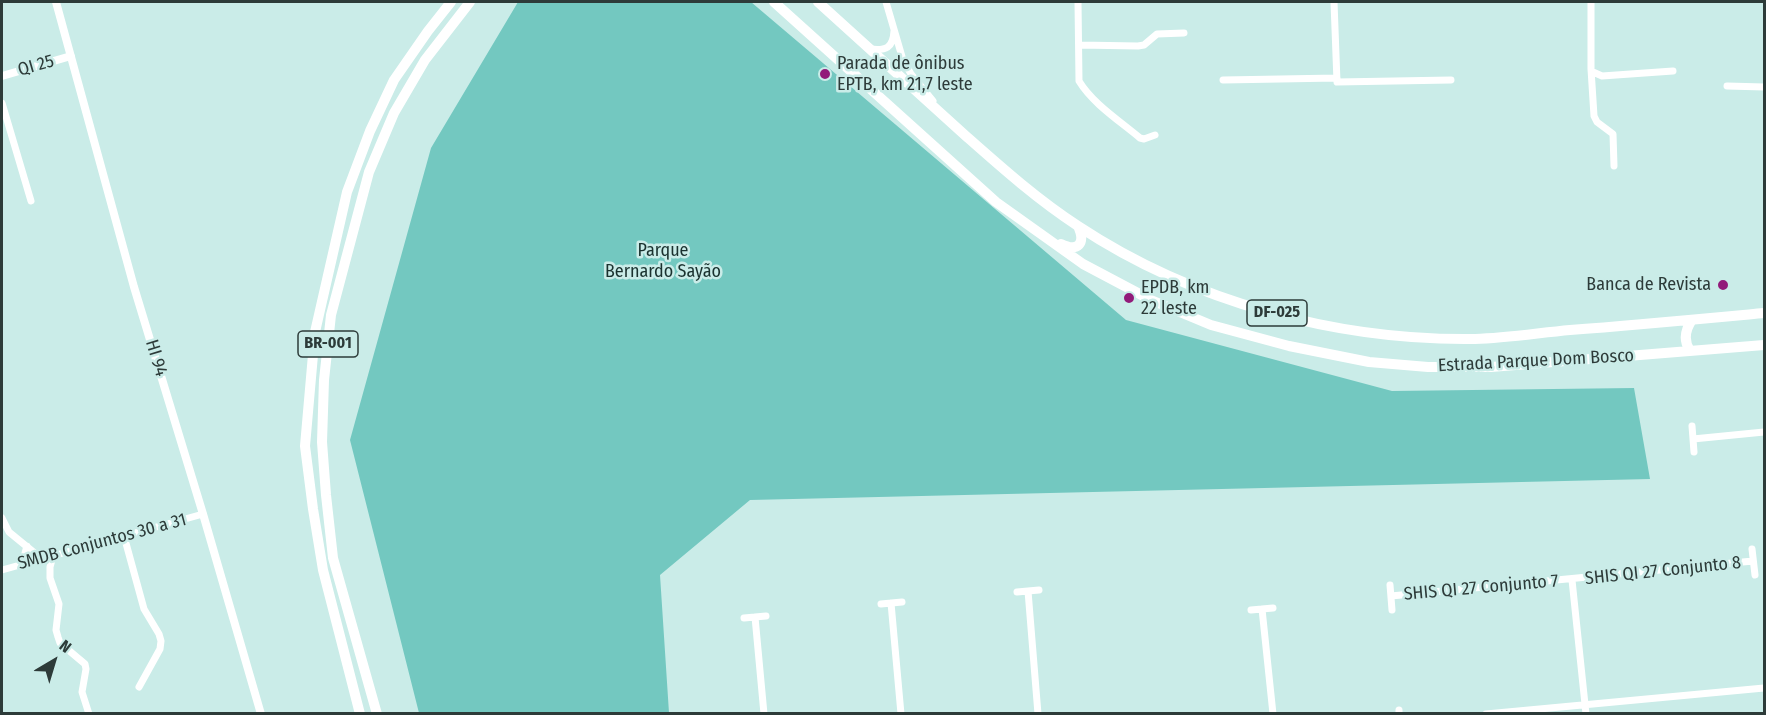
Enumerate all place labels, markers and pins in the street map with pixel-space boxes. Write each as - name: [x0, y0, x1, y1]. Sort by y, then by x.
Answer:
- place label: Parada de ônibus EPTB, km 21,7 leste: [837, 53, 973, 96]
- marker: Parada de ônibus EPTB, km 21,7 leste: [818, 67, 832, 81]
- place label: Banca de Revista: [1586, 274, 1711, 296]
- place label: EPDB, km 22 leste: [1141, 277, 1209, 320]
- marker: Banca de Revista: [1716, 278, 1730, 292]
- marker: EPDB, km 22 leste: [1122, 291, 1136, 305]

